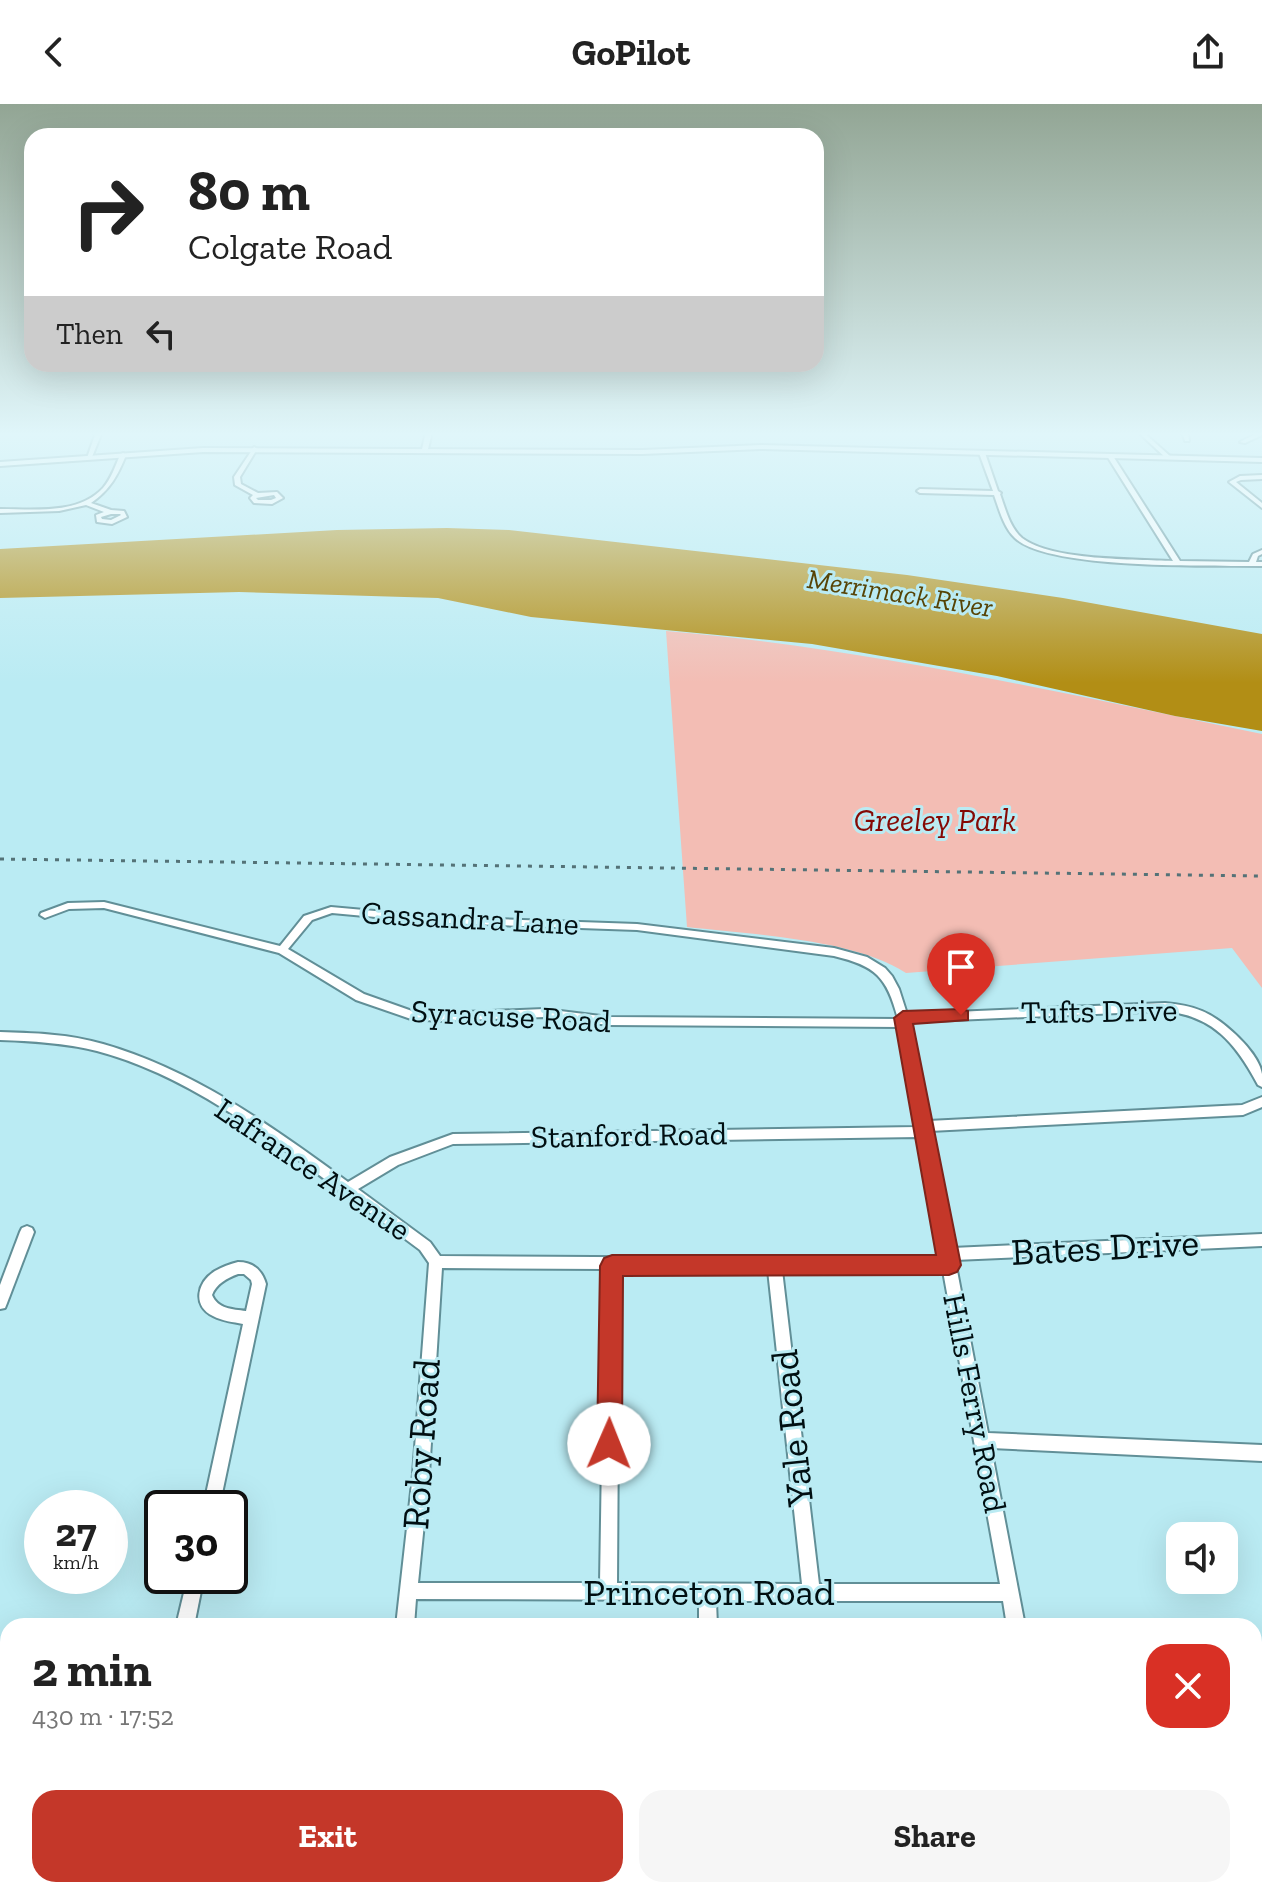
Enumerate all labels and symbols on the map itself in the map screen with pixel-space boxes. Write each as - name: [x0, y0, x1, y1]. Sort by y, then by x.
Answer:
- water label: Merrimack River: [805, 562, 996, 624]
- park label: Greeley Park: [854, 801, 1016, 839]
- street label: Cassandra Lane: [360, 893, 580, 943]
- pin: [927, 933, 995, 1015]
- street label: Tufts Drive: [1020, 991, 1178, 1031]
- street label: Syracuse Road: [410, 992, 612, 1040]
- street label: Lafrance Avenue: [208, 1090, 418, 1248]
- street label: Stanford Road: [531, 1114, 728, 1156]
- street label: Bates Drive: [1010, 1219, 1200, 1275]
- street label: Hills Ferry Road: [935, 1290, 1015, 1516]
- street label: Yale Road: [761, 1347, 823, 1510]
- street label: Roby Road: [392, 1357, 450, 1531]
- position arrow: [567, 1402, 651, 1486]
- speed limit sign: 30: [144, 1490, 248, 1594]
- street label: Princeton Road: [583, 1569, 835, 1615]

